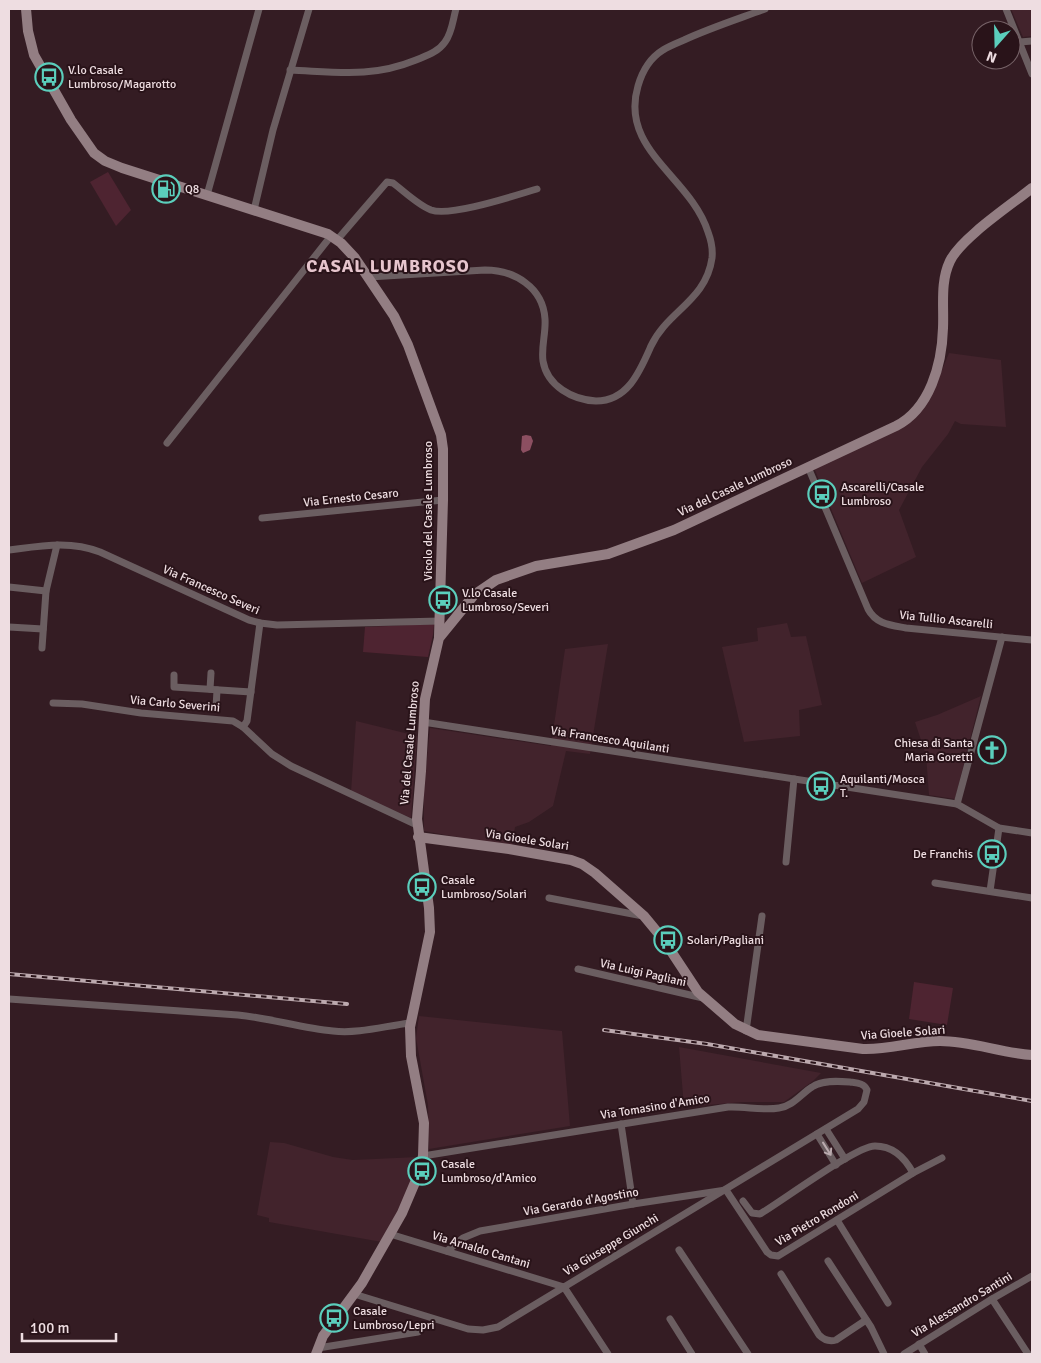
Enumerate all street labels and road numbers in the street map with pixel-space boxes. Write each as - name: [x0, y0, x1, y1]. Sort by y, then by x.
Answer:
- street label: Vicolo del Casale Lumbroso: [421, 441, 436, 581]
- street label: Via del Casale Lumbroso: [675, 454, 795, 520]
- street label: Via Ernesto Cesaro: [303, 486, 399, 510]
- street label: Via Francesco Severi: [160, 562, 262, 618]
- street label: Via Tullio Ascarelli: [898, 608, 994, 632]
- street label: Via del Casale Lumbroso: [397, 680, 423, 806]
- street label: Via Carlo Severini: [129, 693, 221, 715]
- street label: Via Francesco Aquilanti: [549, 723, 671, 757]
- street label: Via Gioele Solari: [484, 826, 570, 854]
- street label: Via Luigi Pagliani: [598, 956, 688, 990]
- street label: Via Gioele Solari: [860, 1023, 946, 1043]
- street label: Via Tomasino d'Amico: [599, 1091, 711, 1123]
- street label: Via Gerardo d'Agostino: [522, 1184, 640, 1220]
- street label: Via Pietro Rondoni: [773, 1188, 861, 1250]
- street label: Via Giuseppe Giunchi: [561, 1211, 661, 1279]
- street label: Via Arnaldo Cantani: [430, 1228, 532, 1272]
- street label: Via Alessandro Santini: [909, 1269, 1015, 1341]

